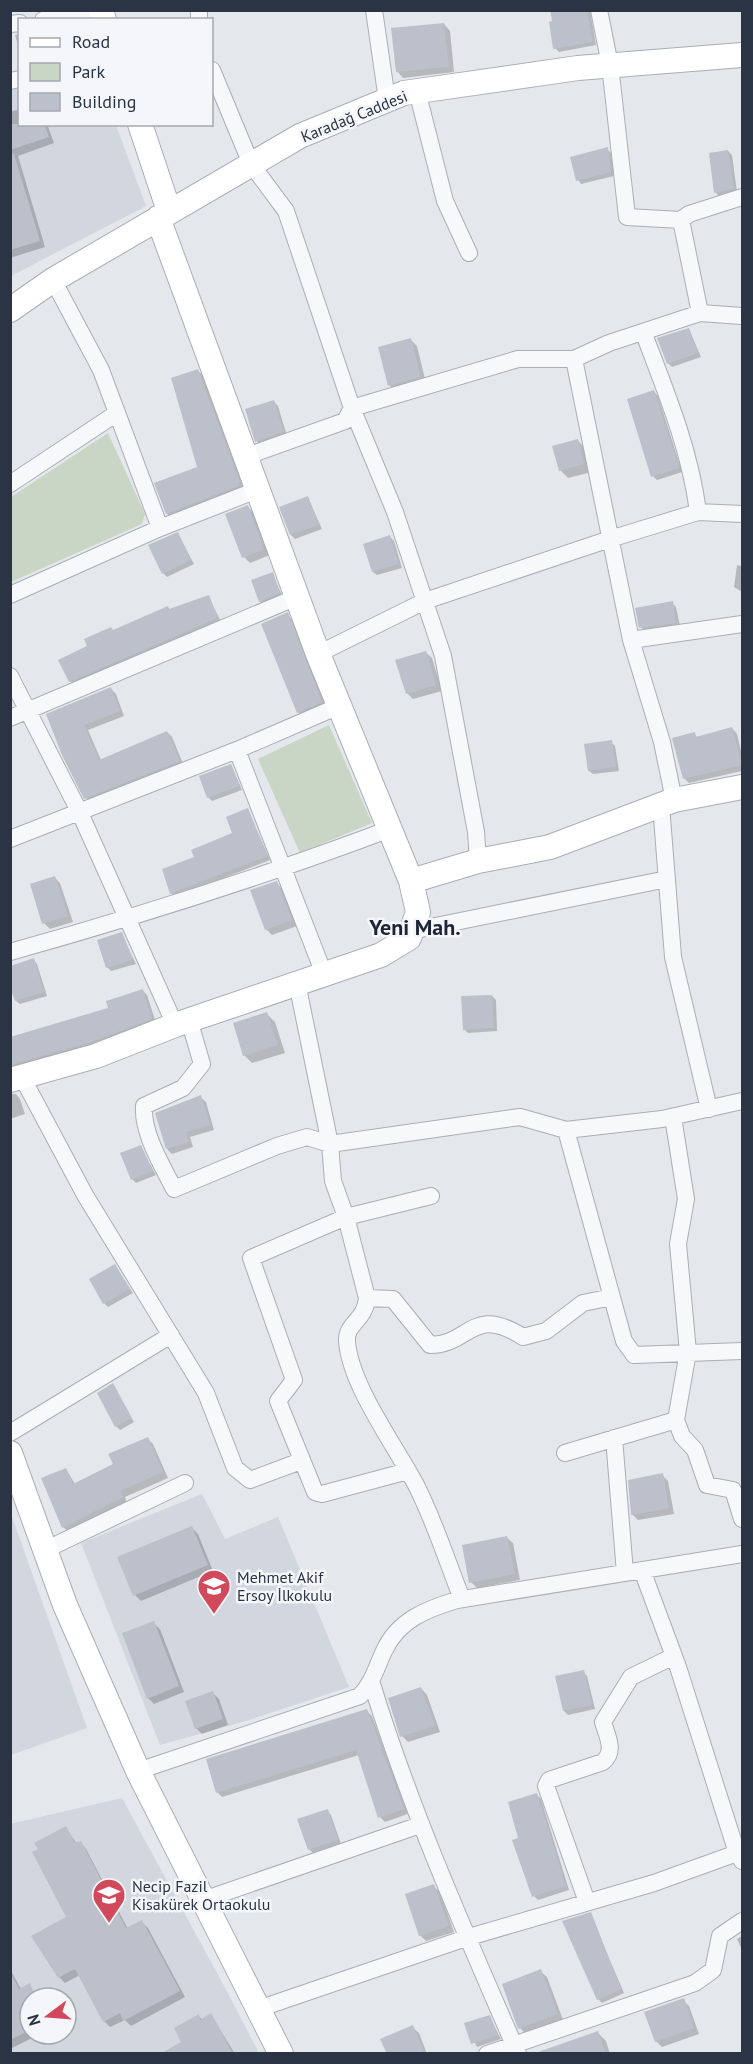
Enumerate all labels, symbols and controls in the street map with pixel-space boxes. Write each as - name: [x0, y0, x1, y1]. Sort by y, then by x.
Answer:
- legend: [18, 18, 213, 126]
- text: Road: [72, 30, 110, 53]
- text: Park: [72, 60, 105, 83]
- street label: Karadağ Caddesi: [298, 86, 410, 146]
- text: Building: [72, 90, 136, 113]
- district label: Yeni Mah.: [368, 913, 461, 941]
- place label: Mehmet Akif Ersoy İlkokulu: [237, 1567, 332, 1605]
- school or university icon: Mehmet Akif Ersoy İlkokulu: [196, 1568, 232, 1615]
- place label: Necip Fazil Kisakürek Ortaokulu: [132, 1876, 270, 1914]
- school or university icon: Necip Fazil Kisakürek Ortaokulu: [91, 1877, 127, 1924]
- north arrow: [18, 1986, 78, 2046]
- text: N: [23, 2012, 45, 2028]

